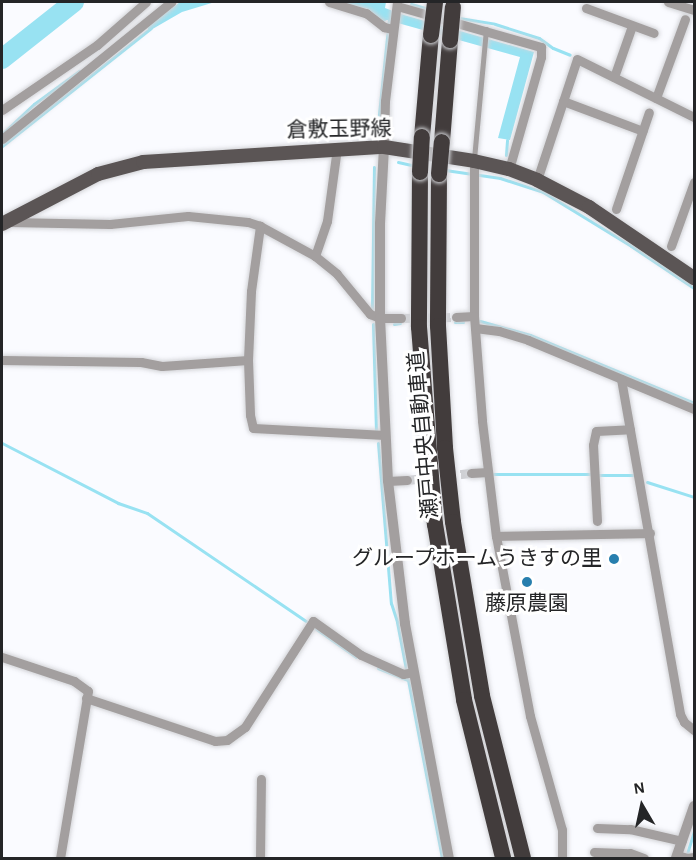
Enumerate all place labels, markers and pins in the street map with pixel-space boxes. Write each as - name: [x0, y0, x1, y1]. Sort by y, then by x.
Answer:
- place label: グループホームうきすの里: [350, 546, 602, 572]
- marker: グループホームうきすの里: [607, 552, 621, 566]
- marker: 藤原農園: [520, 575, 534, 589]
- place label: 藤原農園: [485, 591, 569, 617]

